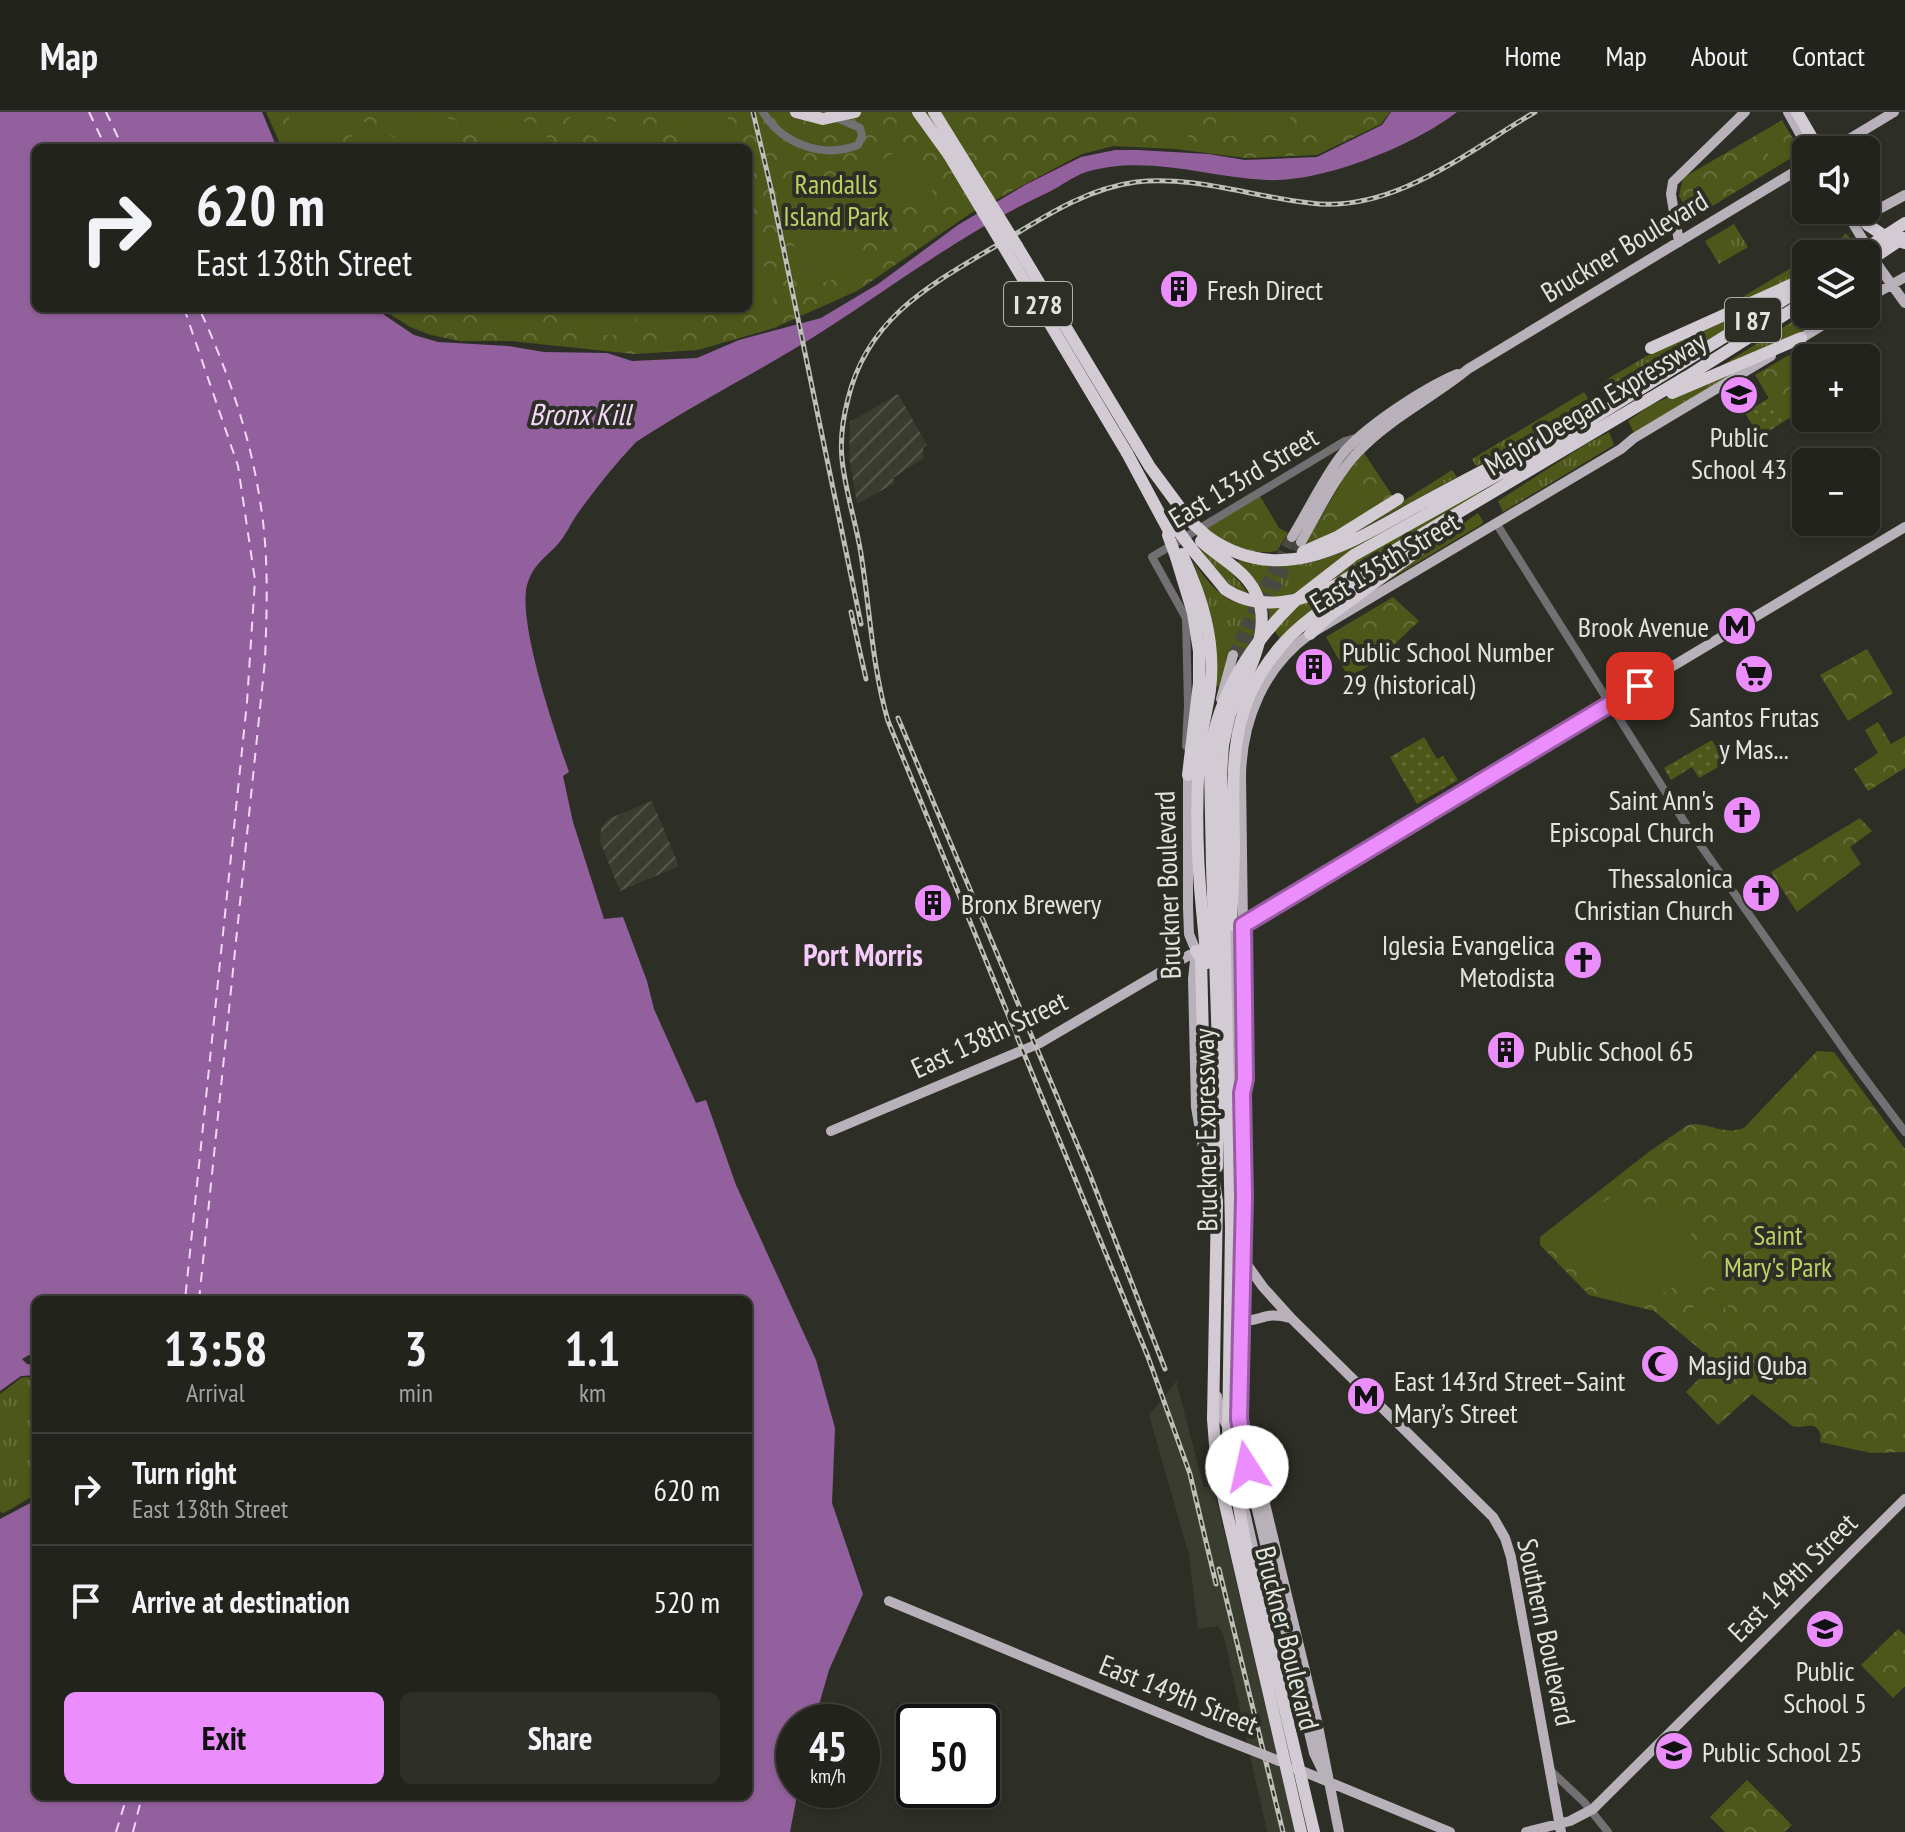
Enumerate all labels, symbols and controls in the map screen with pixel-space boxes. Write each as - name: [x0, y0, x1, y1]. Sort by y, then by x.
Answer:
- text: Map: [40, 31, 98, 80]
- text: Home: [1505, 37, 1561, 74]
- text: Map: [1605, 37, 1647, 74]
- text: About: [1691, 37, 1748, 74]
- text: Contact: [1792, 37, 1865, 74]
- map controls: [1792, 136, 1880, 536]
- button: sound: [1792, 136, 1880, 224]
- park label: Randalls Island Park: [783, 165, 889, 234]
- text: 620 m: [196, 169, 325, 241]
- icon: right: [64, 176, 168, 280]
- street label: Bruckner Boulevard: [1534, 182, 1714, 310]
- text: East 138th Street: [196, 239, 412, 286]
- button: layers: [1792, 240, 1880, 328]
- building icon: Fresh Direct: [1158, 268, 1200, 310]
- place label: Fresh Direct: [1207, 271, 1323, 308]
- road number: I 278: [1004, 282, 1072, 326]
- road number: I 87: [1725, 298, 1781, 342]
- street label: Major Deegan Expressway: [1478, 322, 1713, 484]
- button: +: [1792, 344, 1880, 432]
- school or university icon: Public School 43: [1718, 374, 1760, 416]
- water label: Bronx Kill: [529, 394, 634, 433]
- street label: East 133rd Street: [1162, 418, 1325, 536]
- place label: Public School 43: [1691, 418, 1787, 487]
- button: −: [1792, 448, 1880, 536]
- street label: East 135th Street: [1302, 503, 1466, 621]
- metro station icon: Brook Avenue: [1716, 605, 1758, 647]
- place label: Brook Avenue: [1578, 608, 1709, 645]
- place label: Public School Number 29 (historical): [1342, 633, 1554, 702]
- building icon: Public School Number 29 (historical): [1293, 646, 1335, 688]
- pin: [1606, 652, 1674, 720]
- supermarket icon: Santos Frutas y Mas...: [1733, 653, 1775, 695]
- icon: arrive: [1618, 664, 1662, 708]
- place label: Santos Frutas y Mas...: [1689, 698, 1819, 767]
- place label: Saint Ann's Episcopal Church: [1550, 781, 1714, 850]
- street label: Bruckner Boulevard: [1145, 790, 1189, 980]
- church icon: Saint Ann's Episcopal Church: [1721, 794, 1763, 836]
- place label: Thessalonica Christian Church: [1574, 859, 1733, 928]
- church icon: Thessalonica Christian Church: [1740, 872, 1782, 914]
- building icon: Bronx Brewery: [912, 882, 954, 924]
- place label: Bronx Brewery: [961, 885, 1102, 922]
- place label: Iglesia Evangelica Metodista: [1382, 926, 1555, 995]
- district label: Port Morris: [803, 935, 923, 974]
- church icon: Iglesia Evangelica Metodista: [1562, 939, 1604, 981]
- street label: East 138th Street: [905, 982, 1073, 1086]
- street label: Bruckner Expressway: [1185, 1027, 1225, 1232]
- building icon: Public School 65: [1485, 1029, 1527, 1071]
- place label: Public School 65: [1534, 1032, 1694, 1069]
- park label: Saint Mary's Park: [1724, 1216, 1832, 1285]
- text: 13:58: [164, 1317, 267, 1379]
- text: 3: [404, 1317, 427, 1379]
- text: 1.1: [564, 1317, 620, 1379]
- mosque icon: Masjid Quba: [1639, 1343, 1681, 1385]
- place label: Masjid Quba: [1688, 1346, 1808, 1383]
- place label: East 143rd Street–Saint Mary’s Street: [1394, 1362, 1626, 1431]
- metro station icon: East 143rd Street–Saint Mary’s Street: [1345, 1375, 1387, 1417]
- text: Arrival: [186, 1376, 245, 1409]
- text: min: [399, 1376, 433, 1409]
- text: km: [579, 1376, 606, 1409]
- position arrow: [1205, 1425, 1289, 1509]
- text: Turn right: [132, 1453, 236, 1492]
- icon: right: [64, 1467, 108, 1511]
- text: 620 m: [654, 1470, 720, 1509]
- text: East 138th Street: [132, 1492, 288, 1525]
- street label: East 149th Street: [1720, 1504, 1865, 1649]
- street label: Southern Boulevard: [1509, 1535, 1585, 1729]
- street label: Bruckner Boulevard: [1247, 1542, 1329, 1734]
- icon: arrive: [64, 1579, 108, 1623]
- text: Arrive at destination: [132, 1582, 350, 1621]
- text: 520 m: [654, 1582, 720, 1621]
- school or university icon: Public School 5: [1804, 1608, 1846, 1650]
- street label: East 149th Street: [1094, 1645, 1264, 1743]
- place label: Public School 5: [1783, 1652, 1867, 1721]
- button: Exit: [64, 1692, 384, 1784]
- button: Share: [400, 1692, 720, 1784]
- speed limit sign: 50: [896, 1704, 1000, 1808]
- text: 45: [809, 1720, 847, 1772]
- school or university icon: Public School 25: [1653, 1730, 1695, 1772]
- place label: Public School 25: [1702, 1733, 1862, 1770]
- text: km/h: [810, 1763, 846, 1789]

